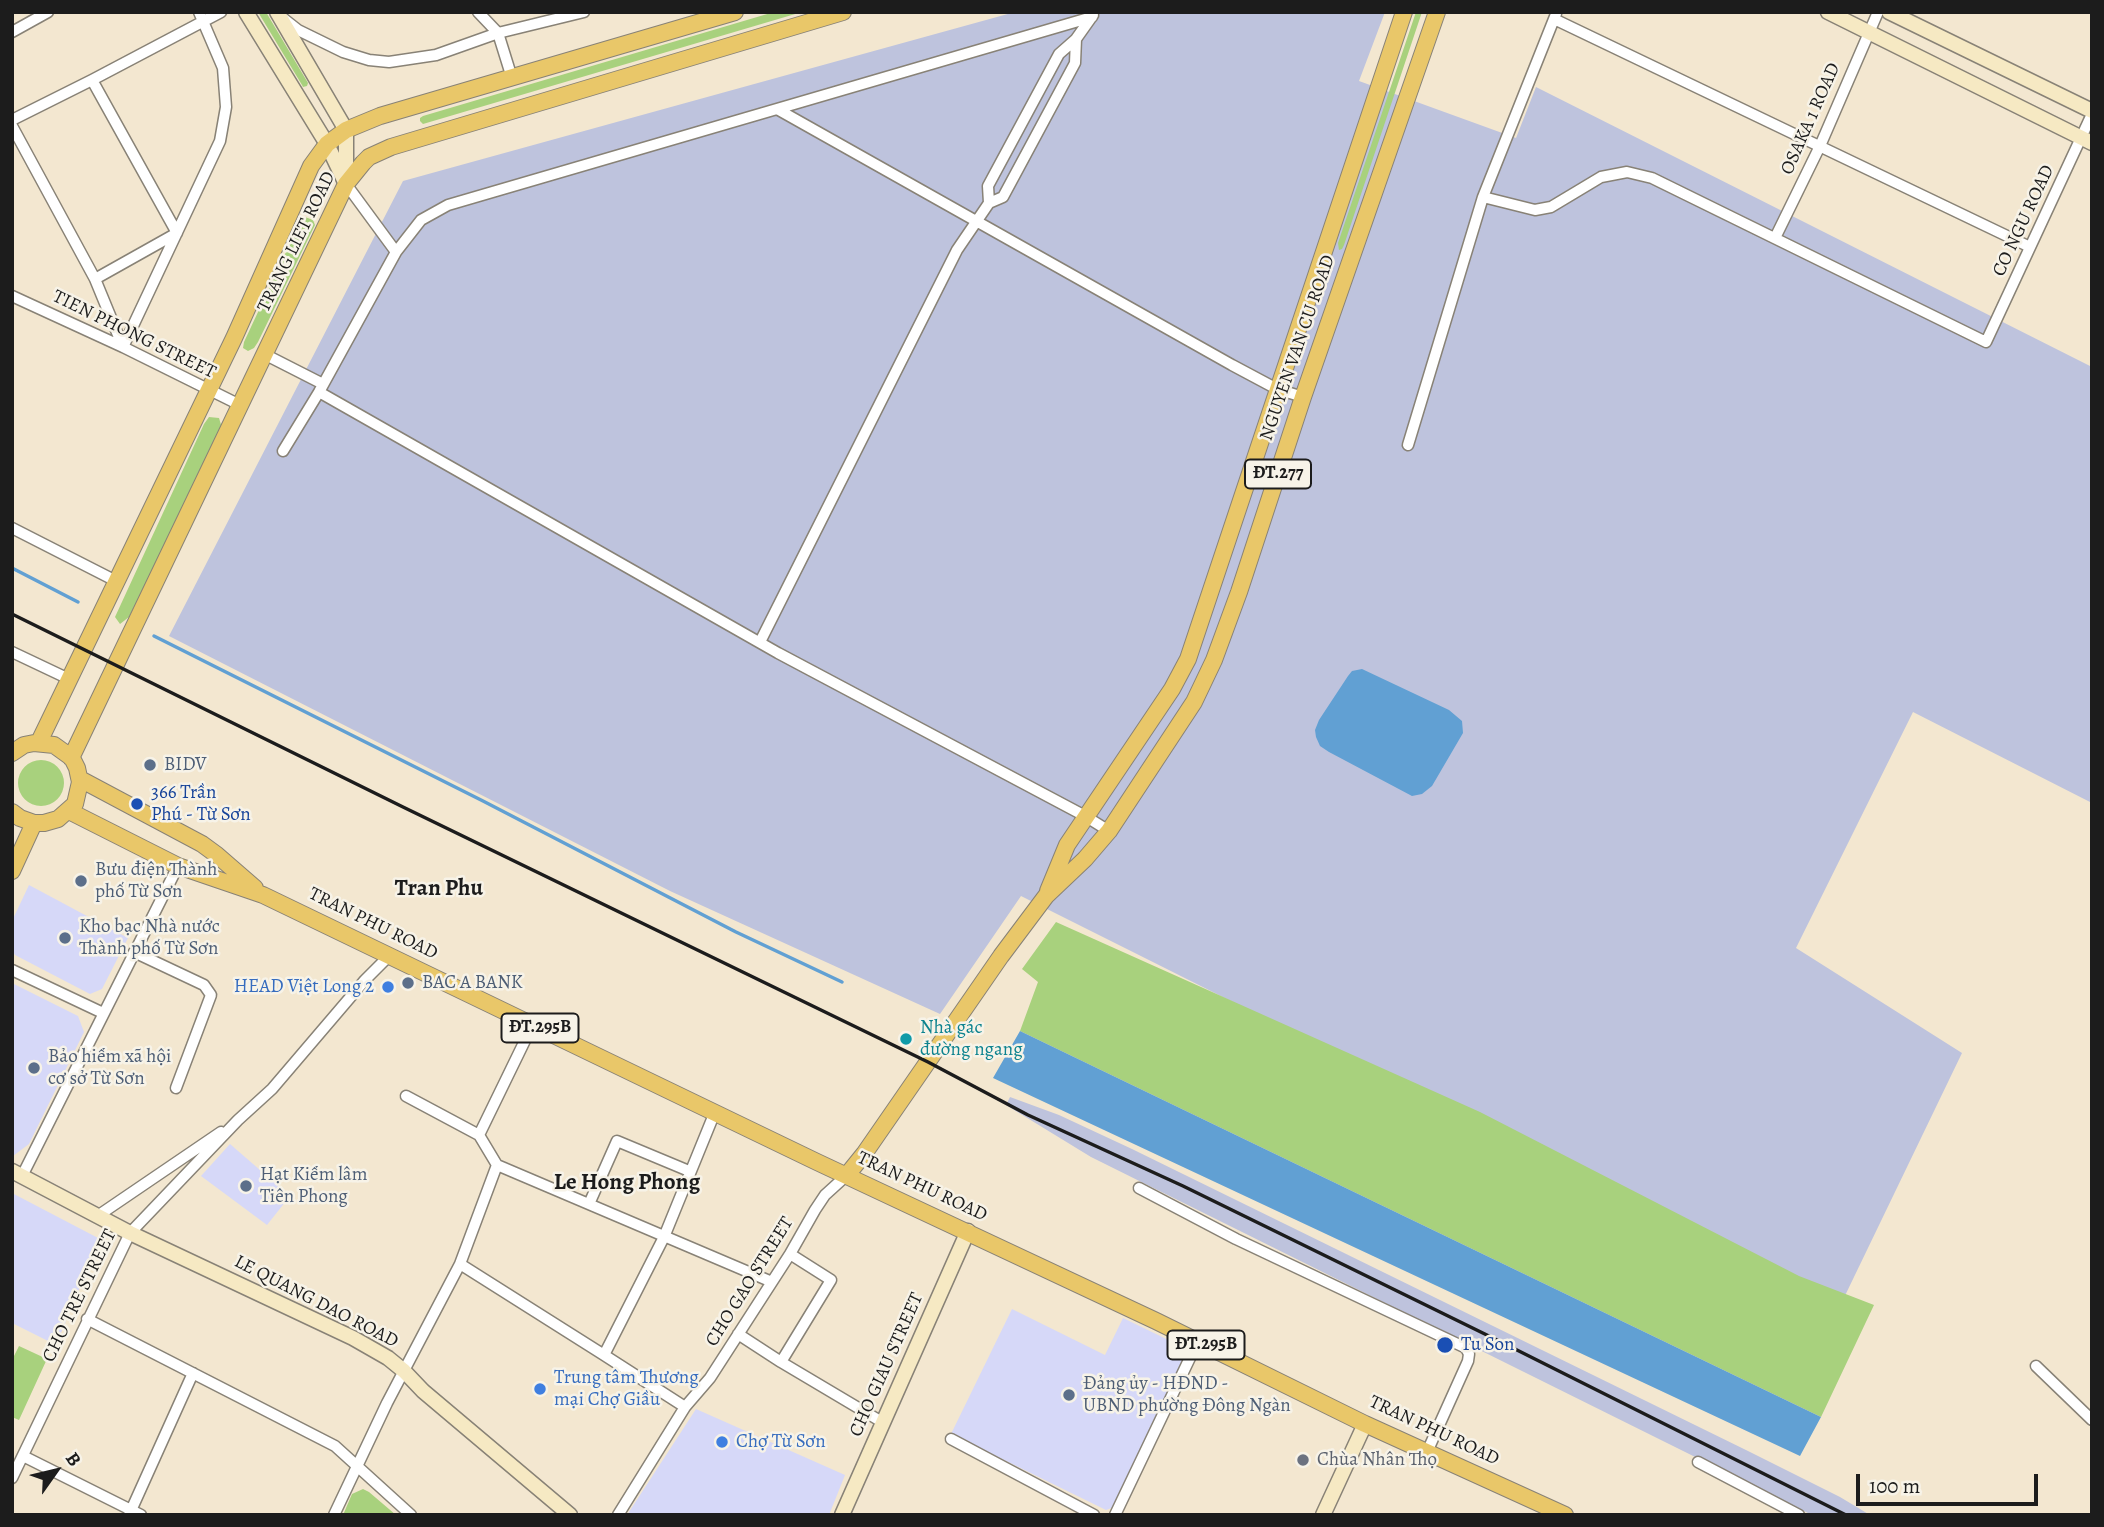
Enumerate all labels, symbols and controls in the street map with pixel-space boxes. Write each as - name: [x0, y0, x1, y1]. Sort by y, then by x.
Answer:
- street label: OSAKA 1 ROAD: [1776, 60, 1846, 178]
- street label: CO NGU ROAD: [1988, 162, 2060, 280]
- street label: TRANG LIET ROAD: [253, 168, 341, 316]
- street label: NGUYEN VAN CU ROAD: [1255, 252, 1341, 444]
- street label: TIEN PHONG STREET: [49, 286, 219, 384]
- road number: ĐT.277: [1245, 460, 1311, 488]
- place label: BIDV: [164, 754, 207, 776]
- marker: BIDV: [142, 757, 158, 773]
- place label: 366 Trần Phú - Từ Sơn: [151, 782, 251, 826]
- marker: 366 Trần Phú - Từ Sơn: [129, 796, 145, 812]
- place label: Bưu điện Thành phố Từ Sơn: [95, 859, 217, 903]
- marker: Bưu điện Thành phố Từ Sơn: [73, 873, 89, 889]
- district label: Tran Phu: [395, 875, 483, 903]
- street label: TRAN PHU ROAD: [305, 883, 441, 965]
- place label: Kho bạc Nhà nước Thành phố Từ Sơn: [79, 916, 220, 960]
- marker: Kho bạc Nhà nước Thành phố Từ Sơn: [57, 930, 73, 946]
- place label: BAC A BANK: [422, 972, 523, 994]
- marker: BAC A BANK: [400, 975, 416, 991]
- place label: HEAD Việt Long 2: [234, 976, 374, 998]
- marker: HEAD Việt Long 2: [380, 979, 396, 995]
- road number: ĐT.295B: [502, 1014, 578, 1042]
- place label: Nhà gác đường ngang: [920, 1017, 1023, 1061]
- marker: Nhà gác đường ngang: [898, 1031, 914, 1047]
- place label: Bảo hiểm xã hội cơ sở Từ Sơn: [48, 1046, 171, 1090]
- marker: Bảo hiểm xã hội cơ sở Từ Sơn: [26, 1060, 42, 1076]
- street label: TRAN PHU ROAD: [853, 1147, 991, 1227]
- place label: Hạt Kiểm lâm Tiên Phong: [260, 1164, 368, 1208]
- district label: Le Hong Phong: [554, 1169, 700, 1197]
- marker: Hạt Kiểm lâm Tiên Phong: [238, 1178, 254, 1194]
- street label: CHO GAO STREET: [701, 1213, 799, 1351]
- street label: CHO TRE STREET: [38, 1226, 122, 1366]
- street label: LE QUANG DAO ROAD: [230, 1251, 402, 1353]
- street label: CHO GIAU STREET: [845, 1290, 929, 1440]
- road number: ĐT.295B: [1168, 1330, 1244, 1360]
- place label: Tu Son: [1461, 1334, 1514, 1356]
- marker: Tu Son: [1435, 1335, 1455, 1355]
- place label: Trung tâm Thương mại Chợ Giầu: [554, 1367, 699, 1411]
- place label: Đảng ủy - HĐND - UBND phường Đông Ngàn: [1083, 1373, 1291, 1417]
- marker: Trung tâm Thương mại Chợ Giầu: [532, 1381, 548, 1397]
- marker: Đảng ủy - HĐND - UBND phường Đông Ngàn: [1061, 1387, 1077, 1403]
- street label: TRAN PHU ROAD: [1365, 1391, 1503, 1471]
- place label: Chợ Từ Sơn: [736, 1431, 826, 1453]
- marker: Chợ Từ Sơn: [714, 1434, 730, 1450]
- north arrow: [21, 1436, 91, 1506]
- text: B: [59, 1447, 88, 1471]
- place label: Chùa Nhân Thọ: [1317, 1449, 1437, 1471]
- marker: Chùa Nhân Thọ: [1295, 1452, 1311, 1468]
- scale bar: [1859, 1460, 2041, 1504]
- text: 100 m: [1869, 1472, 1920, 1500]

